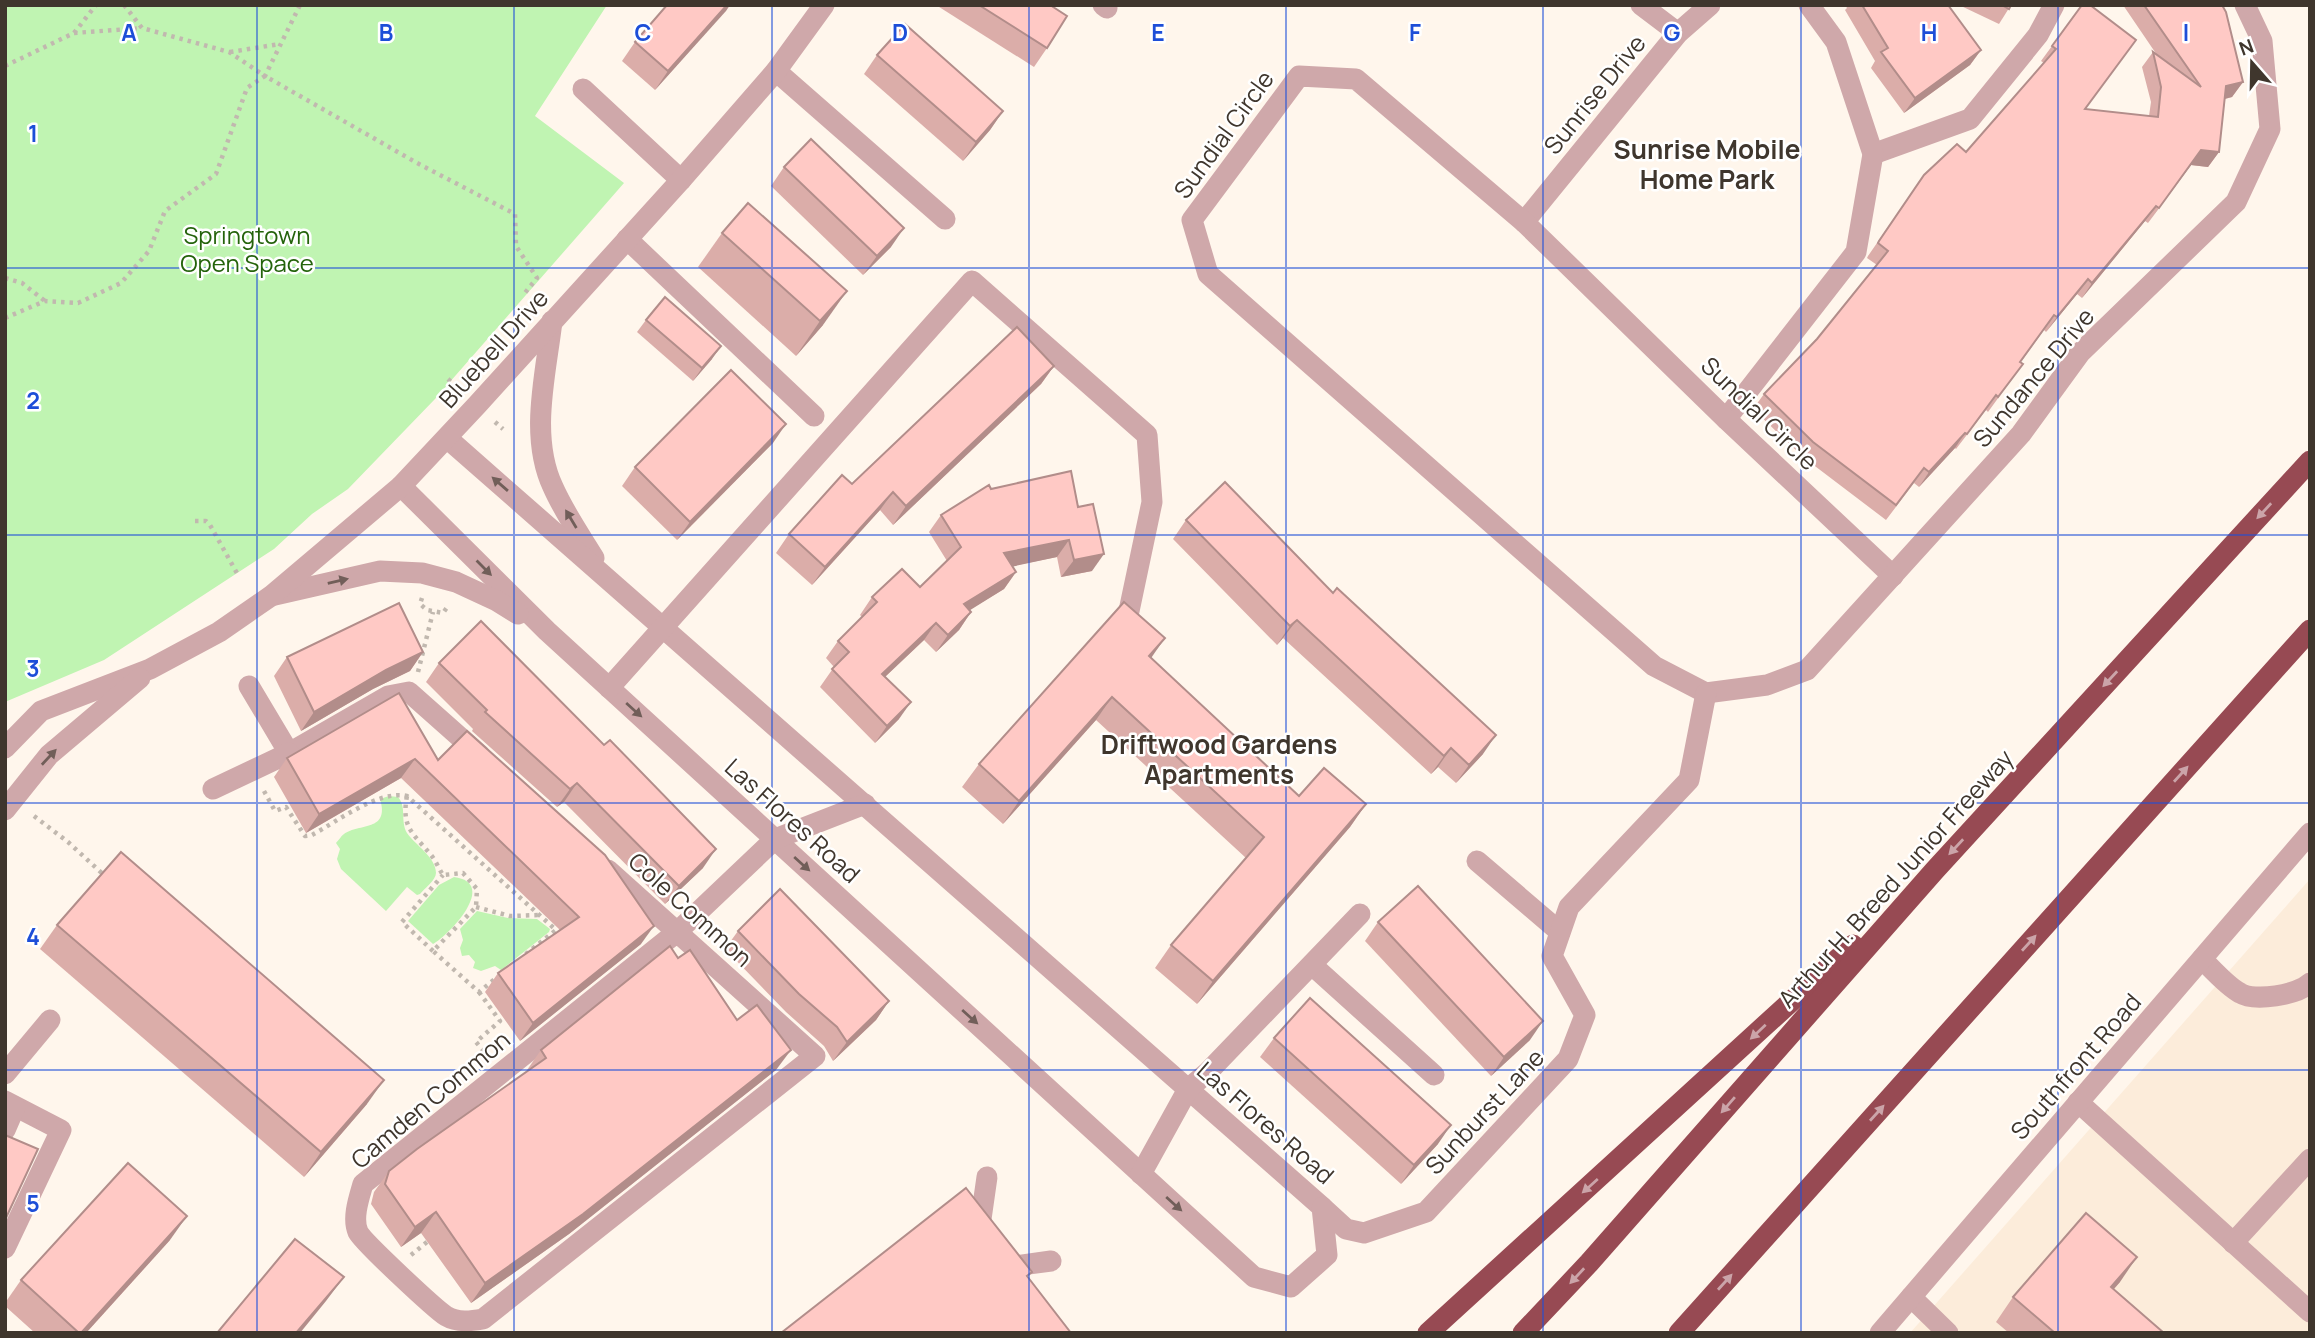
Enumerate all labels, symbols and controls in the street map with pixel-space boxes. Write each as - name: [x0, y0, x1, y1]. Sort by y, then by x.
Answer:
- text: A: [121, 16, 137, 48]
- text: B: [379, 16, 393, 48]
- text: C: [635, 16, 652, 48]
- text: D: [892, 16, 908, 48]
- text: E: [1151, 16, 1165, 48]
- text: F: [1409, 16, 1421, 48]
- text: G: [1664, 16, 1681, 48]
- text: H: [1921, 16, 1937, 48]
- text: I: [2183, 16, 2189, 48]
- street label: Sunrise Drive: [1536, 27, 1652, 161]
- north arrow: [2217, 28, 2287, 98]
- text: N: [2235, 32, 2257, 62]
- street label: Sundial Circle: [1165, 63, 1281, 205]
- text: 1: [28, 117, 38, 149]
- district label: Sunrise Mobile Home Park: [1614, 131, 1800, 197]
- park label: Springtown Open Space: [180, 218, 314, 279]
- street label: Bluebell Drive: [431, 282, 555, 414]
- street label: Sundance Drive: [1965, 300, 2101, 454]
- street label: Sundial Circle: [1694, 349, 1826, 477]
- text: 2: [26, 384, 40, 416]
- one-way arrow: [492, 476, 509, 492]
- one-way arrow: [2256, 502, 2272, 519]
- one-way arrow: [564, 510, 577, 529]
- one-way arrow: [475, 560, 492, 577]
- one-way arrow: [327, 575, 349, 586]
- text: 3: [26, 652, 40, 684]
- one-way arrow: [2102, 670, 2118, 687]
- one-way arrow: [625, 702, 642, 718]
- district label: Driftwood Gardens Apartments: [1101, 726, 1337, 792]
- street label: Arthur H. Breed Junior Freeway: [1770, 742, 2020, 1014]
- one-way arrow: [40, 749, 56, 766]
- street label: Las Flores Road: [718, 750, 868, 890]
- one-way arrow: [2173, 765, 2189, 783]
- one-way arrow: [1948, 838, 1964, 855]
- street label: Cole Common: [622, 844, 760, 974]
- one-way arrow: [793, 856, 811, 872]
- text: 4: [26, 920, 40, 952]
- one-way arrow: [2021, 934, 2037, 952]
- street label: Southfront Road: [2002, 986, 2148, 1146]
- one-way arrow: [961, 1009, 979, 1025]
- street label: Camden Common: [343, 1023, 517, 1175]
- one-way arrow: [1749, 1024, 1767, 1040]
- street label: Sunburst Lane: [1417, 1041, 1551, 1181]
- street label: Las Flores Road: [1190, 1053, 1342, 1191]
- one-way arrow: [1720, 1096, 1736, 1114]
- one-way arrow: [1869, 1104, 1884, 1121]
- one-way arrow: [1582, 1178, 1599, 1193]
- text: 5: [26, 1187, 40, 1219]
- one-way arrow: [1165, 1196, 1183, 1212]
- one-way arrow: [1569, 1267, 1586, 1284]
- one-way arrow: [1717, 1273, 1733, 1291]

